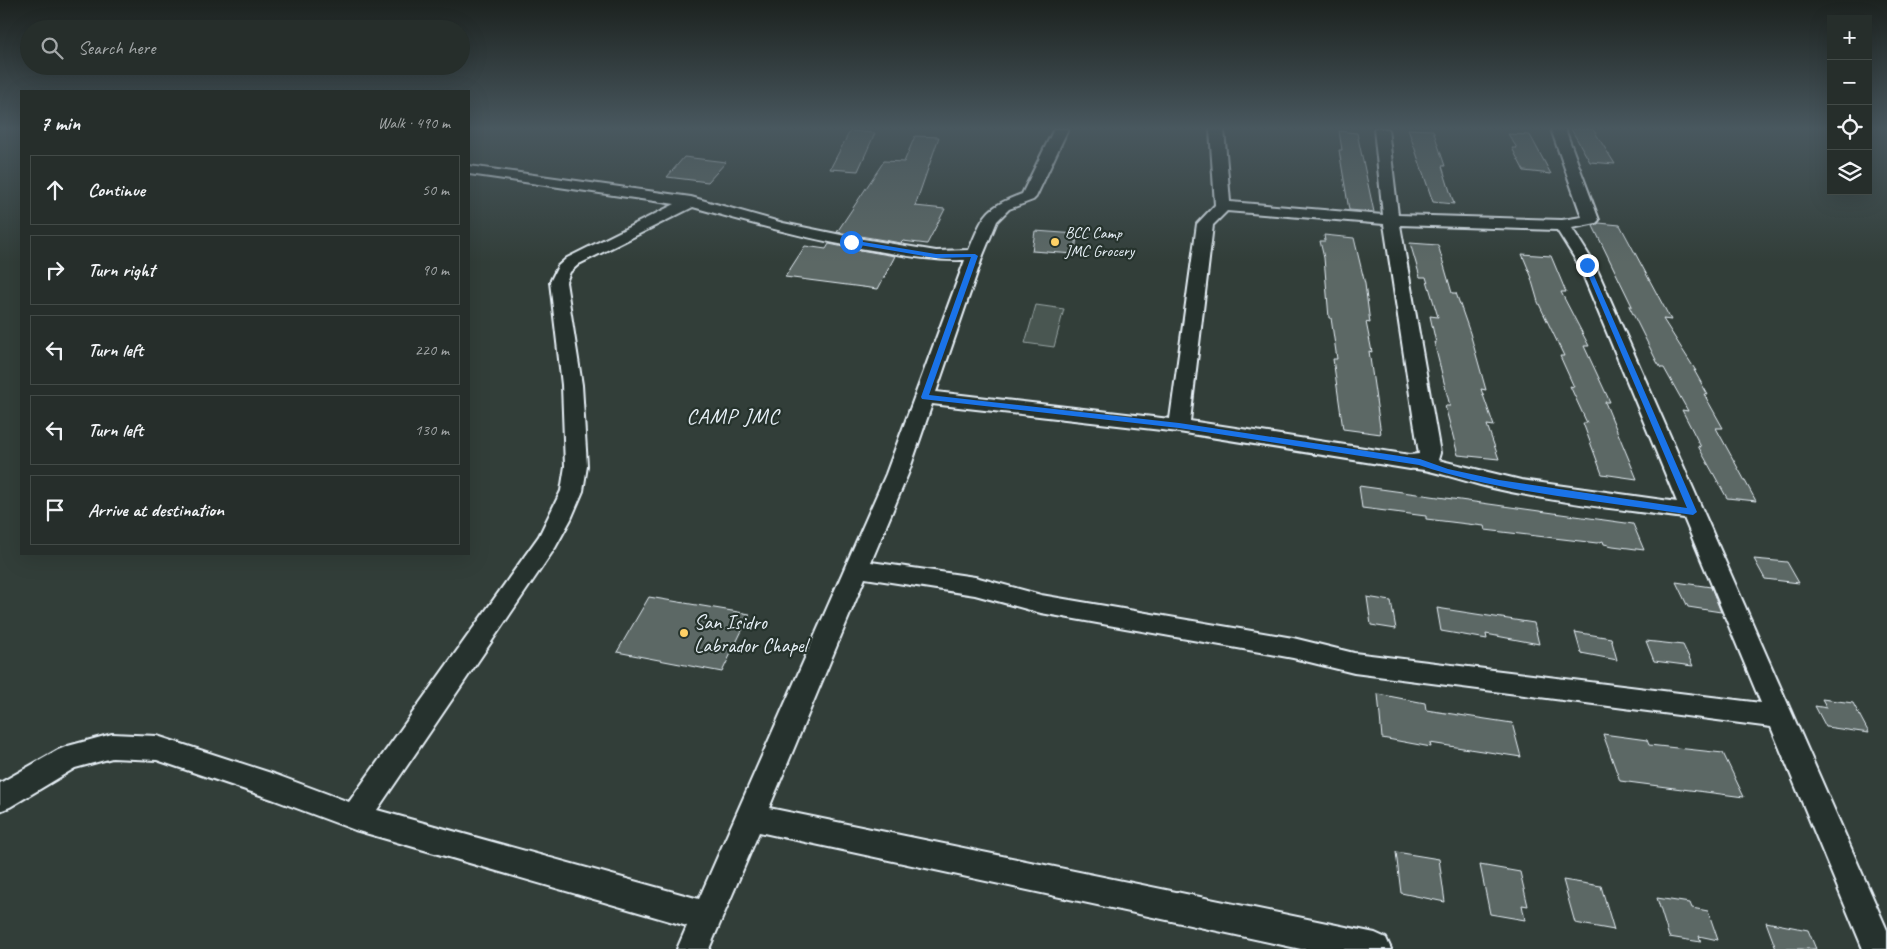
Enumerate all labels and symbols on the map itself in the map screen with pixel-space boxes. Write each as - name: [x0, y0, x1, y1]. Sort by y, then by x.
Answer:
- place label: BCC Camp JMC Grocery: [1064, 223, 1136, 261]
- route start: [840, 231, 863, 254]
- marker: BCC Camp JMC Grocery: [1049, 236, 1061, 248]
- route end: [1576, 254, 1599, 277]
- district label: CAMP JMC: [686, 402, 781, 430]
- place label: San Isidro Labrador Chapel: [694, 610, 810, 658]
- marker: San Isidro Labrador Chapel: [678, 627, 690, 639]

